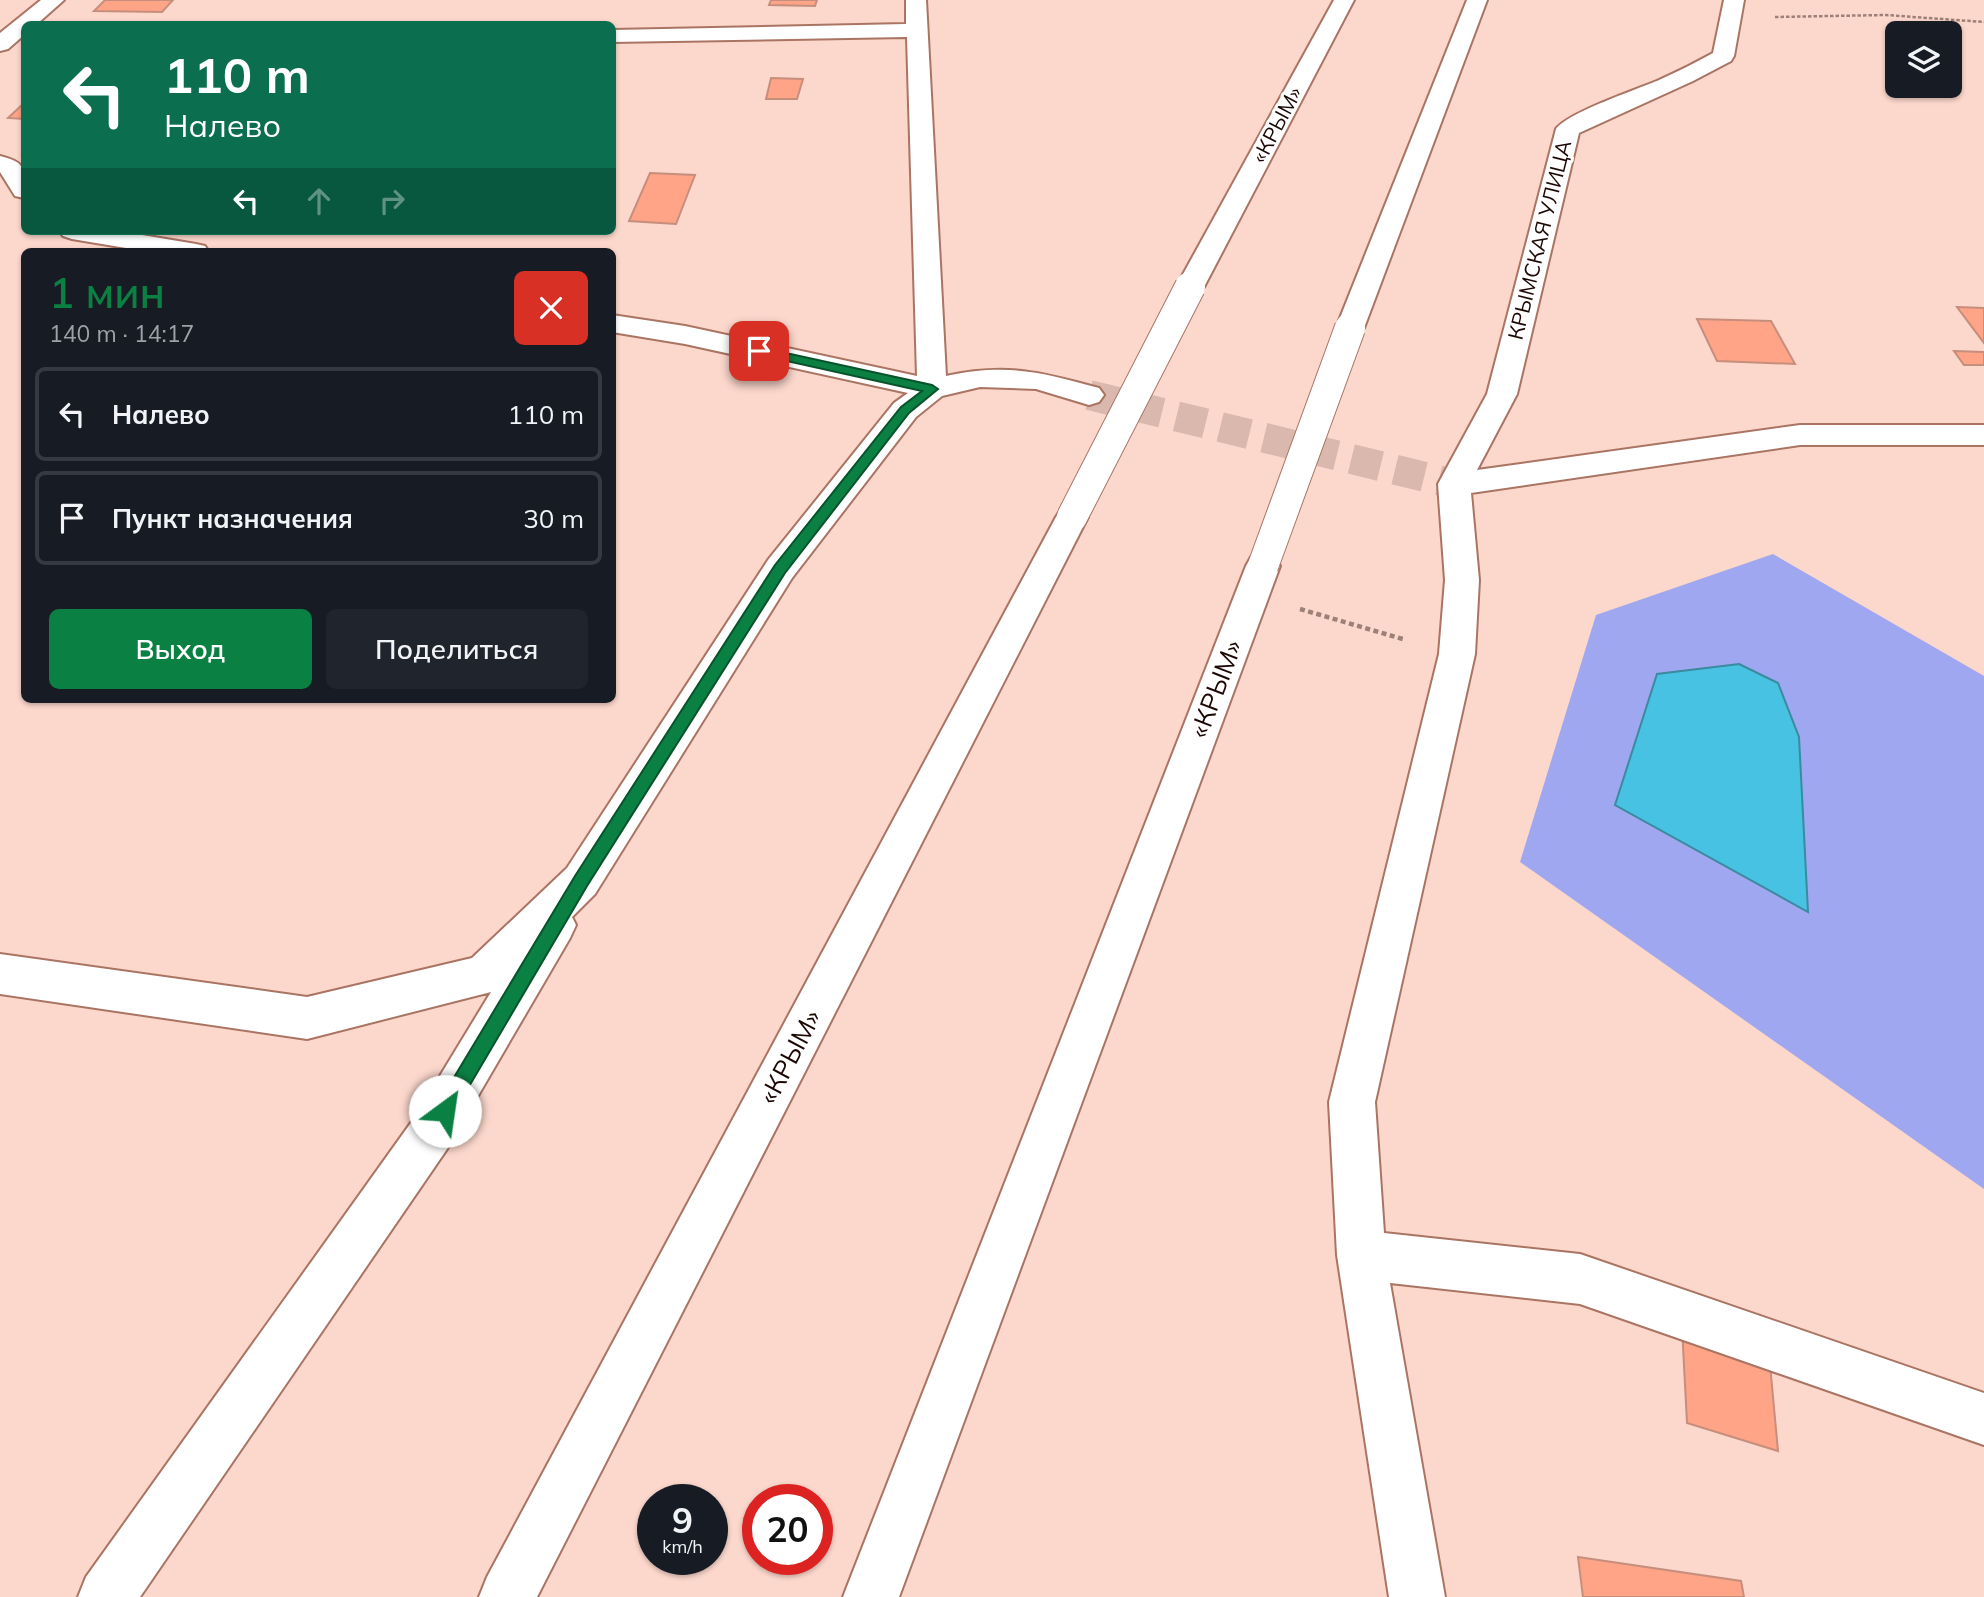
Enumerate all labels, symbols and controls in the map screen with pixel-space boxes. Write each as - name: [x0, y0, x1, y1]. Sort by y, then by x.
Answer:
- map controls: [1885, 21, 1962, 98]
- button: layers: [1885, 21, 1962, 98]
- text: 110 m: [164, 44, 310, 105]
- icon: left: [49, 49, 140, 140]
- street label: «КРЫМ»: [1245, 82, 1307, 167]
- text: Налево: [164, 105, 281, 145]
- street label: КРЫМСКАЯ УЛИЦА: [1502, 137, 1577, 342]
- icon: left: [227, 182, 265, 220]
- icon: ahead: [300, 182, 338, 220]
- icon: right: [373, 182, 411, 220]
- text: 1 мин: [49, 266, 165, 319]
- button: close: [514, 271, 588, 345]
- text: 140 m · 14:17: [49, 319, 194, 348]
- pin: [729, 321, 789, 381]
- icon: arrive: [740, 332, 778, 370]
- icon: left: [53, 395, 91, 433]
- text: Налево: [112, 398, 210, 431]
- text: 110 m: [508, 398, 584, 431]
- icon: arrive: [53, 499, 91, 537]
- text: Пункт назначения: [112, 502, 353, 535]
- text: 30 m: [523, 502, 584, 535]
- button: Выход: [49, 609, 312, 689]
- button: Поделиться: [326, 609, 588, 689]
- street label: «КРЫМ»: [1182, 635, 1249, 742]
- street label: «КРЫМ»: [751, 1004, 828, 1110]
- position arrow: [408, 1074, 482, 1148]
- speed limit sign: 20: [742, 1484, 833, 1575]
- text: 9: [672, 1498, 693, 1542]
- text: km/h: [662, 1535, 703, 1558]

